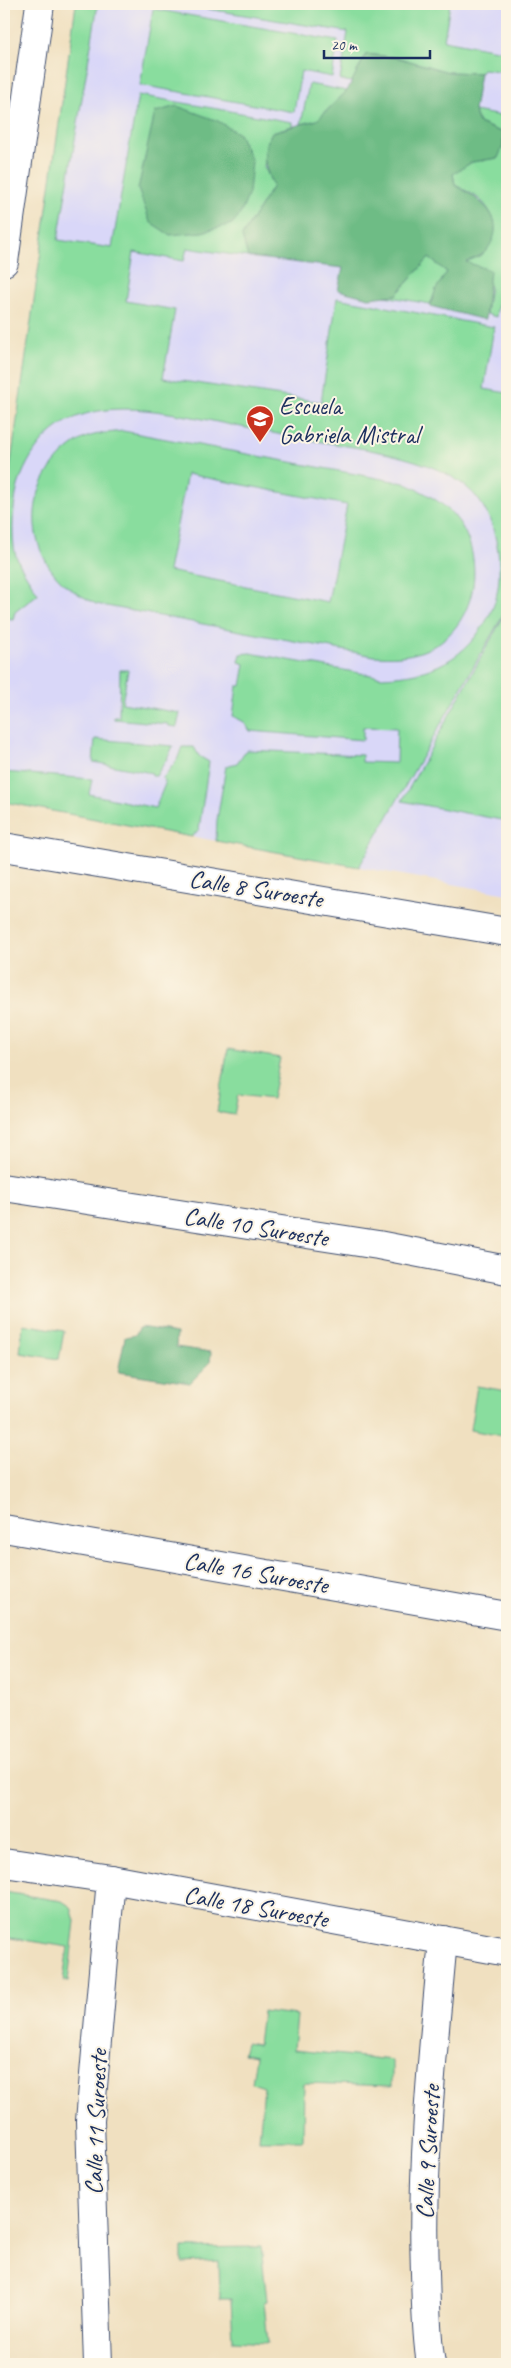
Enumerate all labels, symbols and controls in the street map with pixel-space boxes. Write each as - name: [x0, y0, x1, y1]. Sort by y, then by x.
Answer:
- scale bar: [324, 28, 430, 60]
- text: 20 m: [331, 36, 358, 55]
- place label: Escuela Gabriela Mistral: [279, 390, 424, 451]
- school or university icon: Escuela Gabriela Mistral: [245, 404, 275, 443]
- street label: Calle 8 Suroeste: [187, 863, 327, 916]
- street label: Calle 10 Suroeste: [181, 1200, 332, 1254]
- street label: Calle 16 Suroeste: [181, 1545, 332, 1602]
- street label: Calle 18 Suroeste: [181, 1879, 332, 1936]
- street label: Calle 11 Suroeste: [77, 2047, 115, 2195]
- street label: Calle 9 Suroeste: [409, 2082, 448, 2220]

